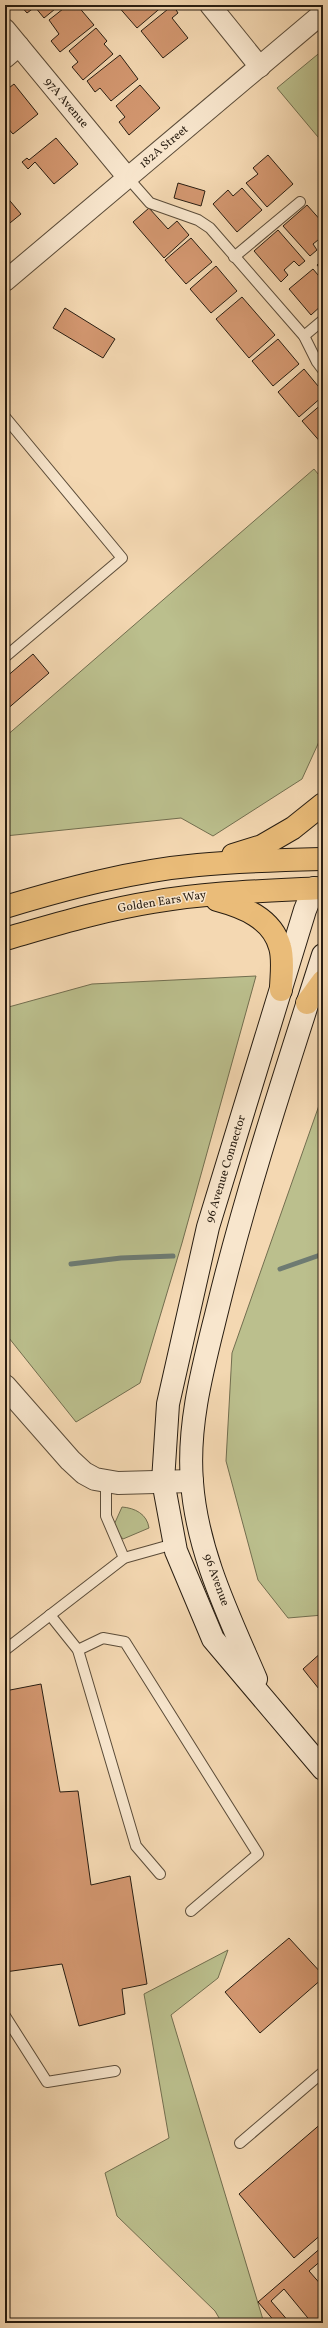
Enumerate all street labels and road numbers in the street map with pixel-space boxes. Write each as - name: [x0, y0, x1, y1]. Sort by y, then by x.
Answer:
- street label: 97A Avenue: [40, 75, 92, 132]
- street label: 182A Street: [136, 122, 192, 172]
- street label: Golden Ears Way: [117, 887, 208, 917]
- street label: 96 Avenue Connector: [202, 1113, 250, 1225]
- street label: 96 Avenue: [199, 1552, 233, 1609]

